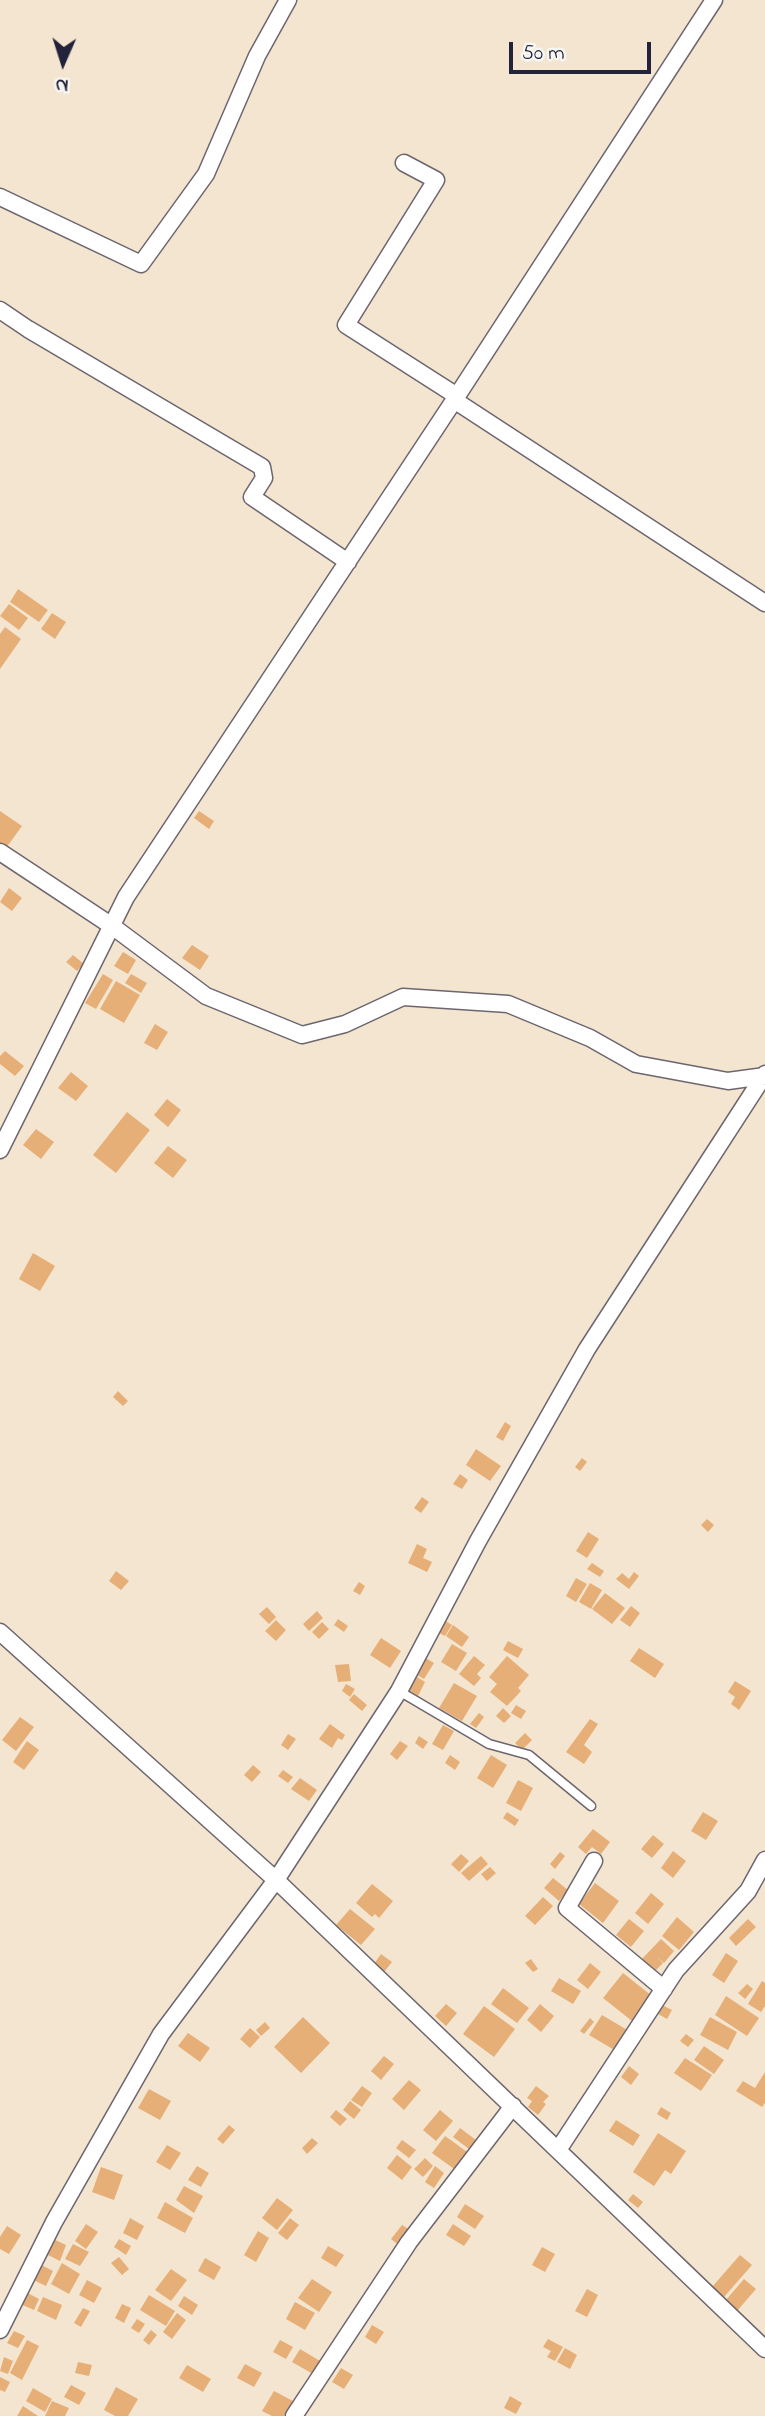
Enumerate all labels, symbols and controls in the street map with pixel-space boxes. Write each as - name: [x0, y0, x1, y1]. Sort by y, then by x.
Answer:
- north arrow: [28, 28, 98, 98]
- scale bar: [513, 28, 655, 72]
- text: 50 m: [522, 39, 565, 69]
- text: N: [55, 71, 69, 98]

